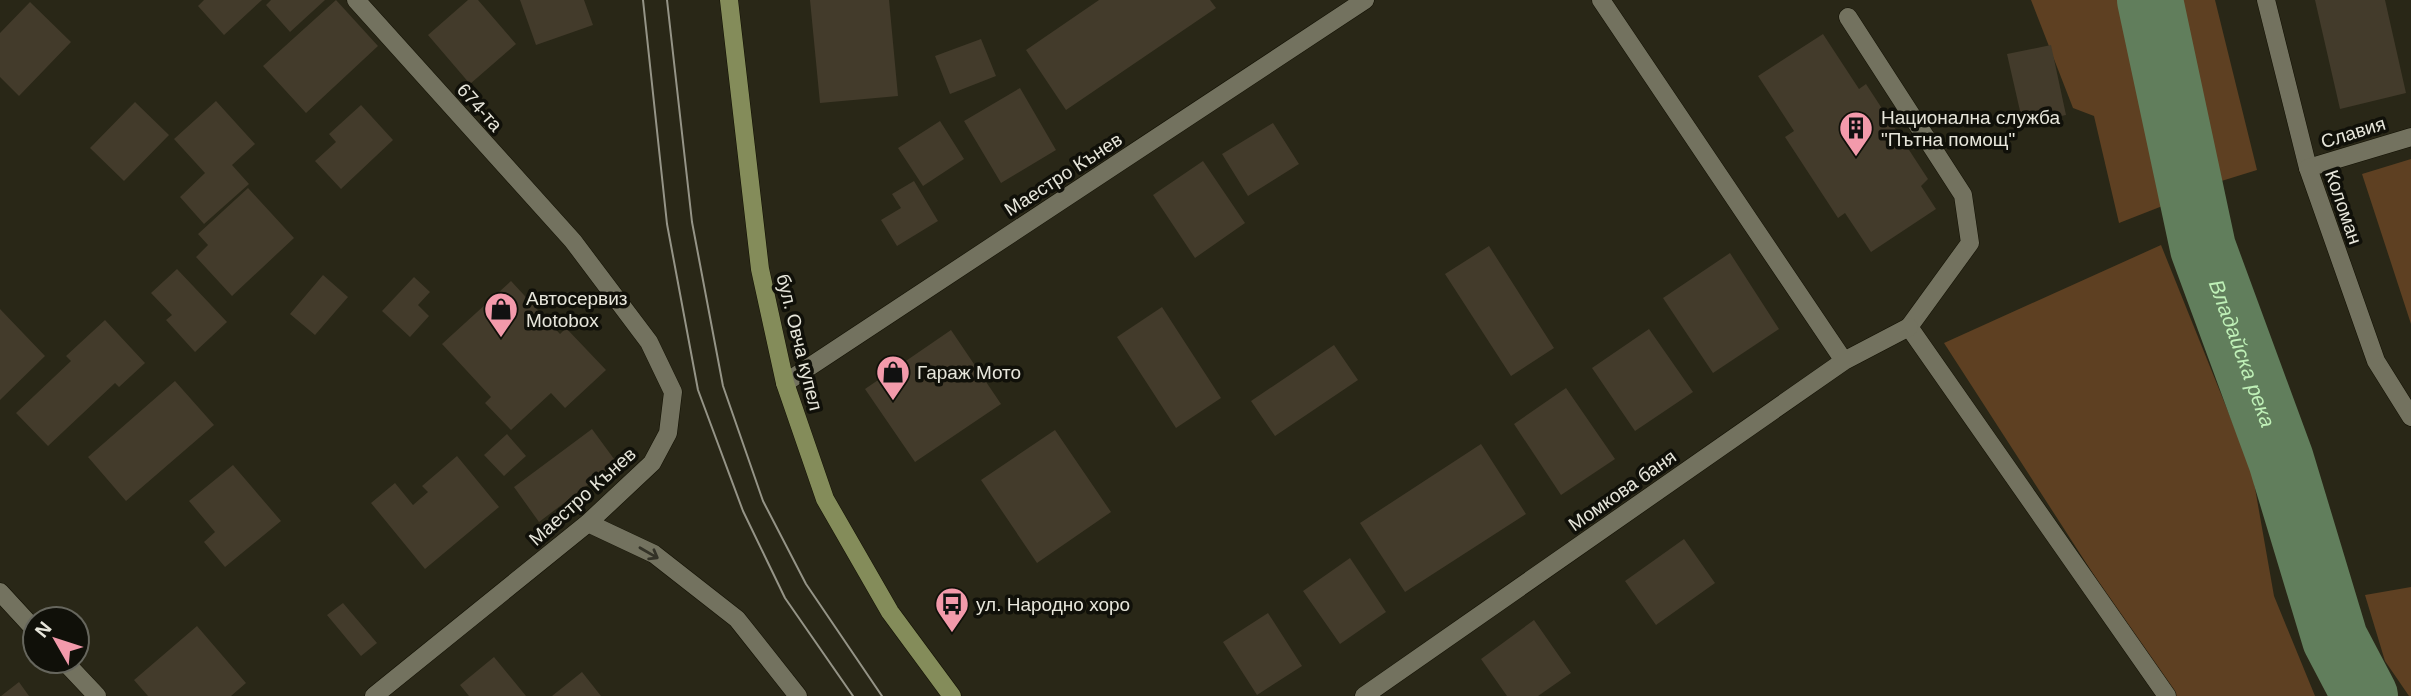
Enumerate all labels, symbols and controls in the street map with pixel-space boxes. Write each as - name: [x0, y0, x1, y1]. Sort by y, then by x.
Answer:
- street label: 674-та: [453, 79, 507, 136]
- place label: Национална служба "Пътна помощ": [1881, 107, 2061, 150]
- building icon: Национална служба "Пътна помощ": [1837, 109, 1875, 158]
- street label: Славия: [2318, 113, 2388, 152]
- street label: Маестро Кънев: [1001, 129, 1126, 220]
- street label: Коломан: [2321, 167, 2366, 247]
- street label: бул. Овча купел: [772, 272, 827, 413]
- water label: Владайска река: [2205, 276, 2280, 430]
- place label: Автосервиз Motobox: [526, 288, 627, 331]
- shop icon: Автосервиз Motobox: [482, 290, 520, 339]
- shop icon: Гараж Мото: [874, 353, 912, 402]
- place label: Гараж Мото: [917, 362, 1021, 383]
- street label: Маестро Кънев: [525, 443, 640, 550]
- street label: Момкова баня: [1565, 446, 1680, 535]
- one-way arrow: [639, 546, 659, 560]
- bus stop icon: ул. Народно хоро: [933, 585, 971, 634]
- place label: ул. Народно хоро: [976, 594, 1130, 615]
- north arrow: [21, 605, 91, 675]
- text: N: [31, 618, 56, 642]

